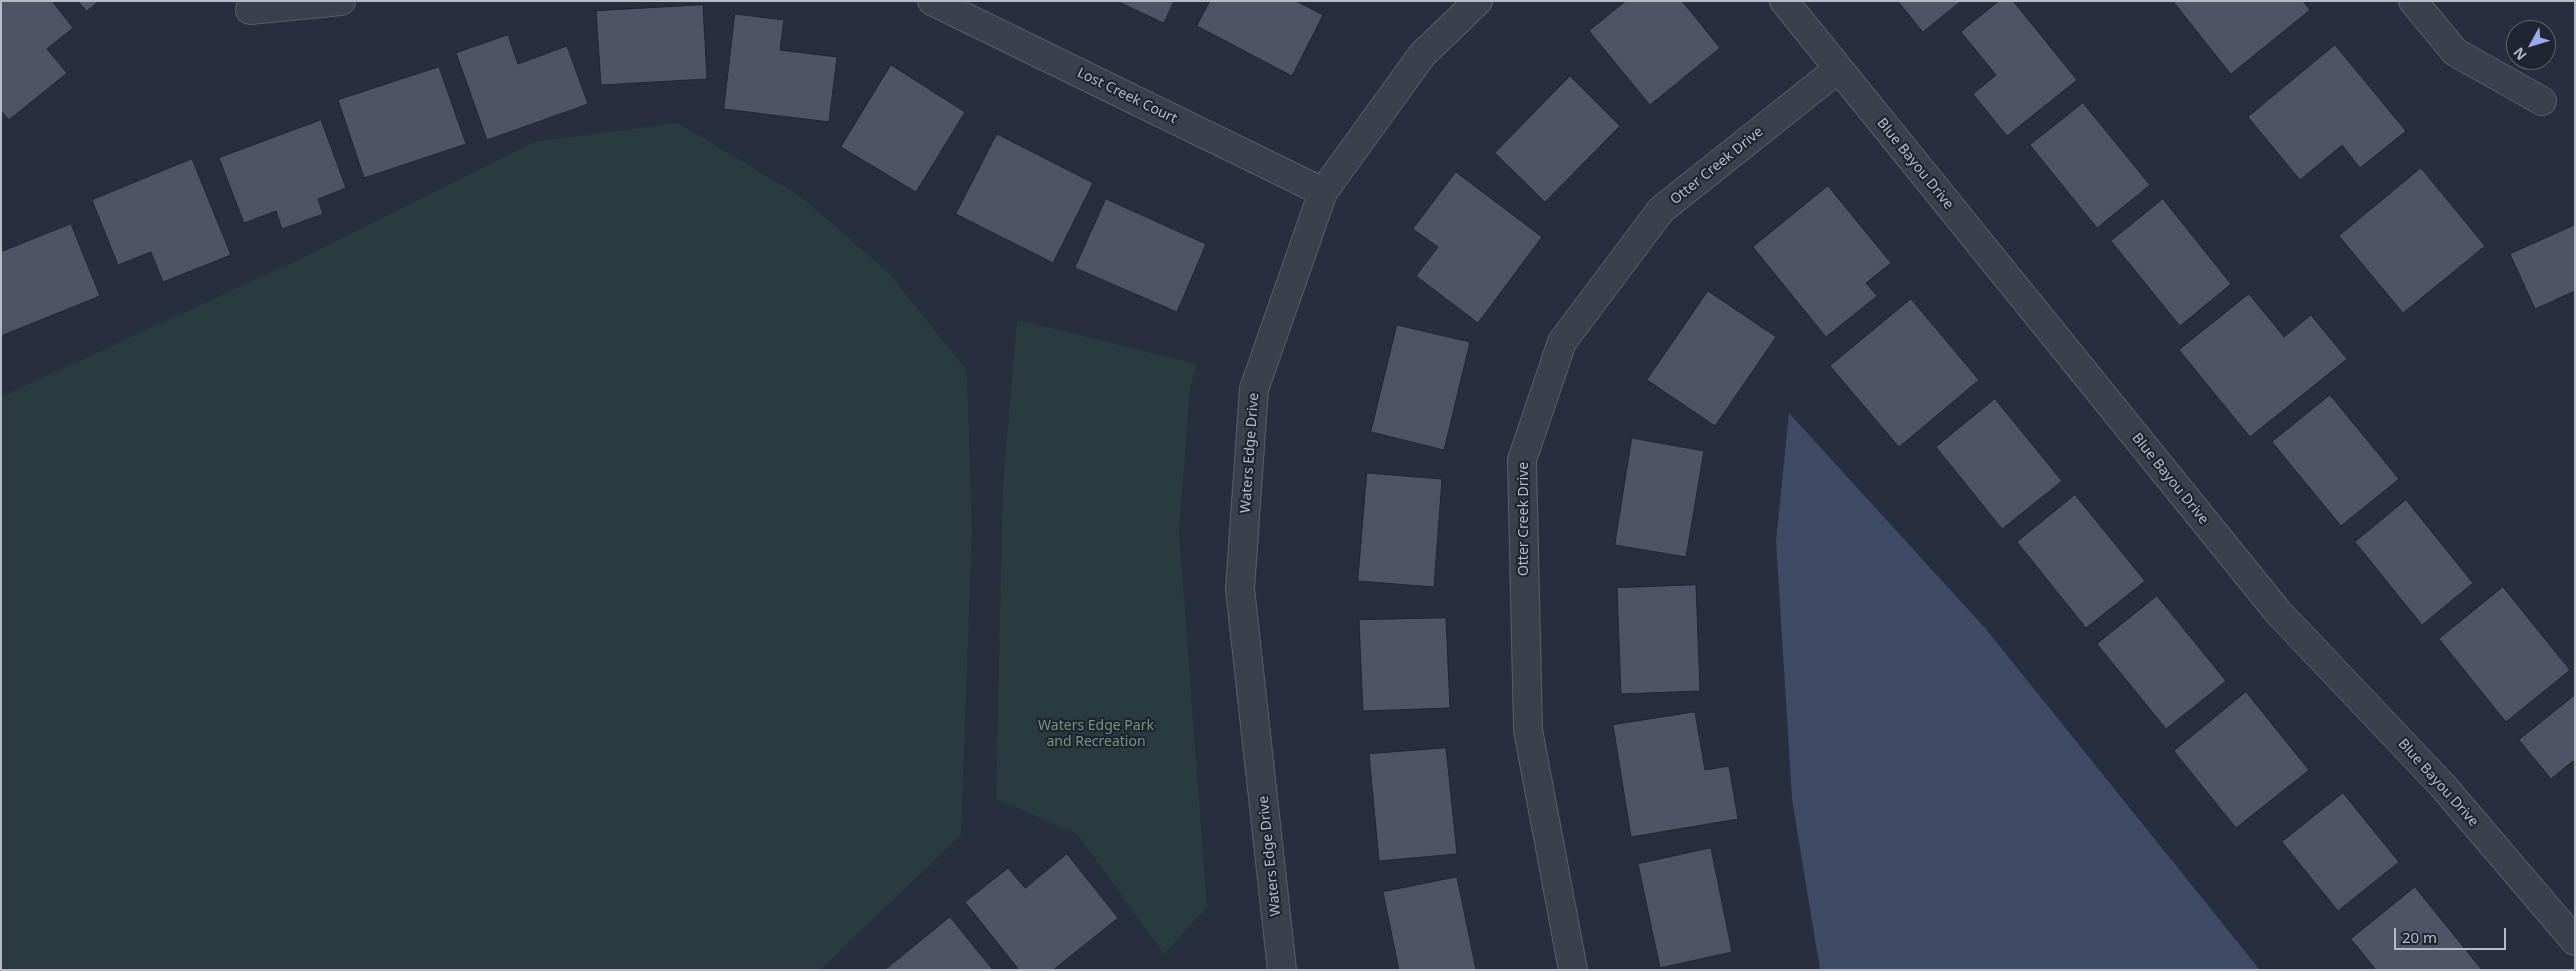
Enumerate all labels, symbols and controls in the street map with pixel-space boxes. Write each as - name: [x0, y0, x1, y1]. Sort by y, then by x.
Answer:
- north arrow: [2506, 20, 2556, 70]
- text: N: [2509, 44, 2531, 65]
- street label: Lost Creek Court: [1074, 64, 1180, 128]
- street label: Blue Bayou Drive: [1873, 115, 1957, 213]
- street label: Otter Creek Drive: [1667, 124, 1767, 208]
- street label: Waters Edge Drive: [1237, 392, 1263, 514]
- street label: Blue Bayou Drive: [2128, 430, 2212, 528]
- street label: Otter Creek Drive: [1516, 462, 1532, 576]
- park label: Waters Edge Park and Recreation: [1038, 718, 1154, 750]
- street label: Blue Bayou Drive: [2394, 736, 2482, 830]
- street label: Waters Edge Drive: [1255, 795, 1285, 917]
- scale bar: [2396, 918, 2508, 950]
- text: 20 m: [2402, 927, 2437, 947]

